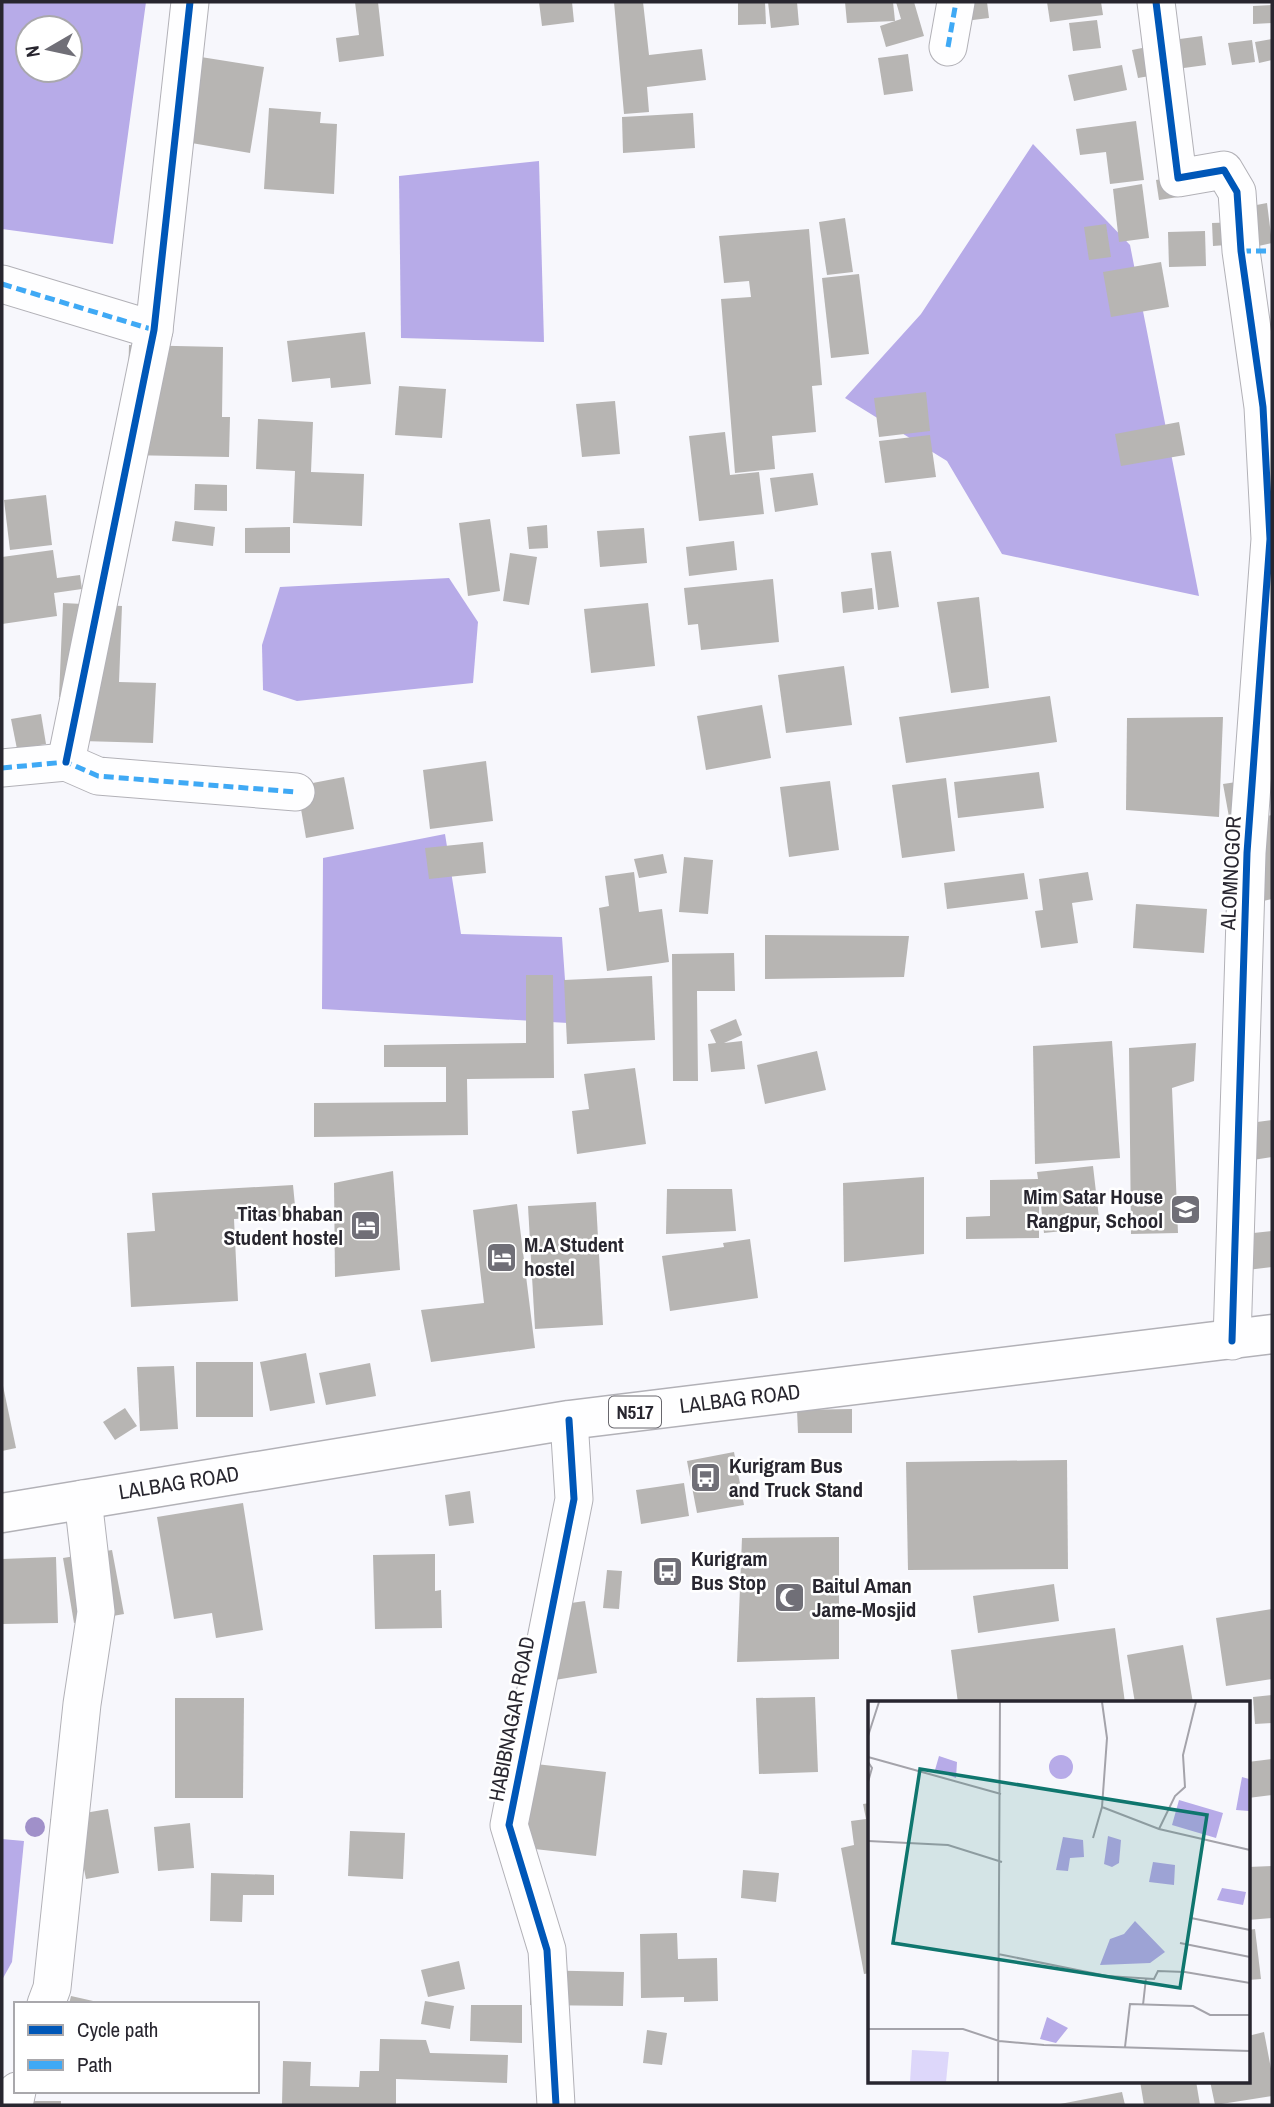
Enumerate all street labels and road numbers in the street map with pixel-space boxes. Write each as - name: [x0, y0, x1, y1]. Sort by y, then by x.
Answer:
- street label: ALOMNOGOR: [1213, 815, 1248, 932]
- street label: LALBAG ROAD: [678, 1377, 802, 1420]
- road number: N517: [609, 1396, 661, 1428]
- street label: LALBAG ROAD: [117, 1459, 241, 1506]
- street label: HABIBNAGAR ROAD: [481, 1634, 542, 1804]

